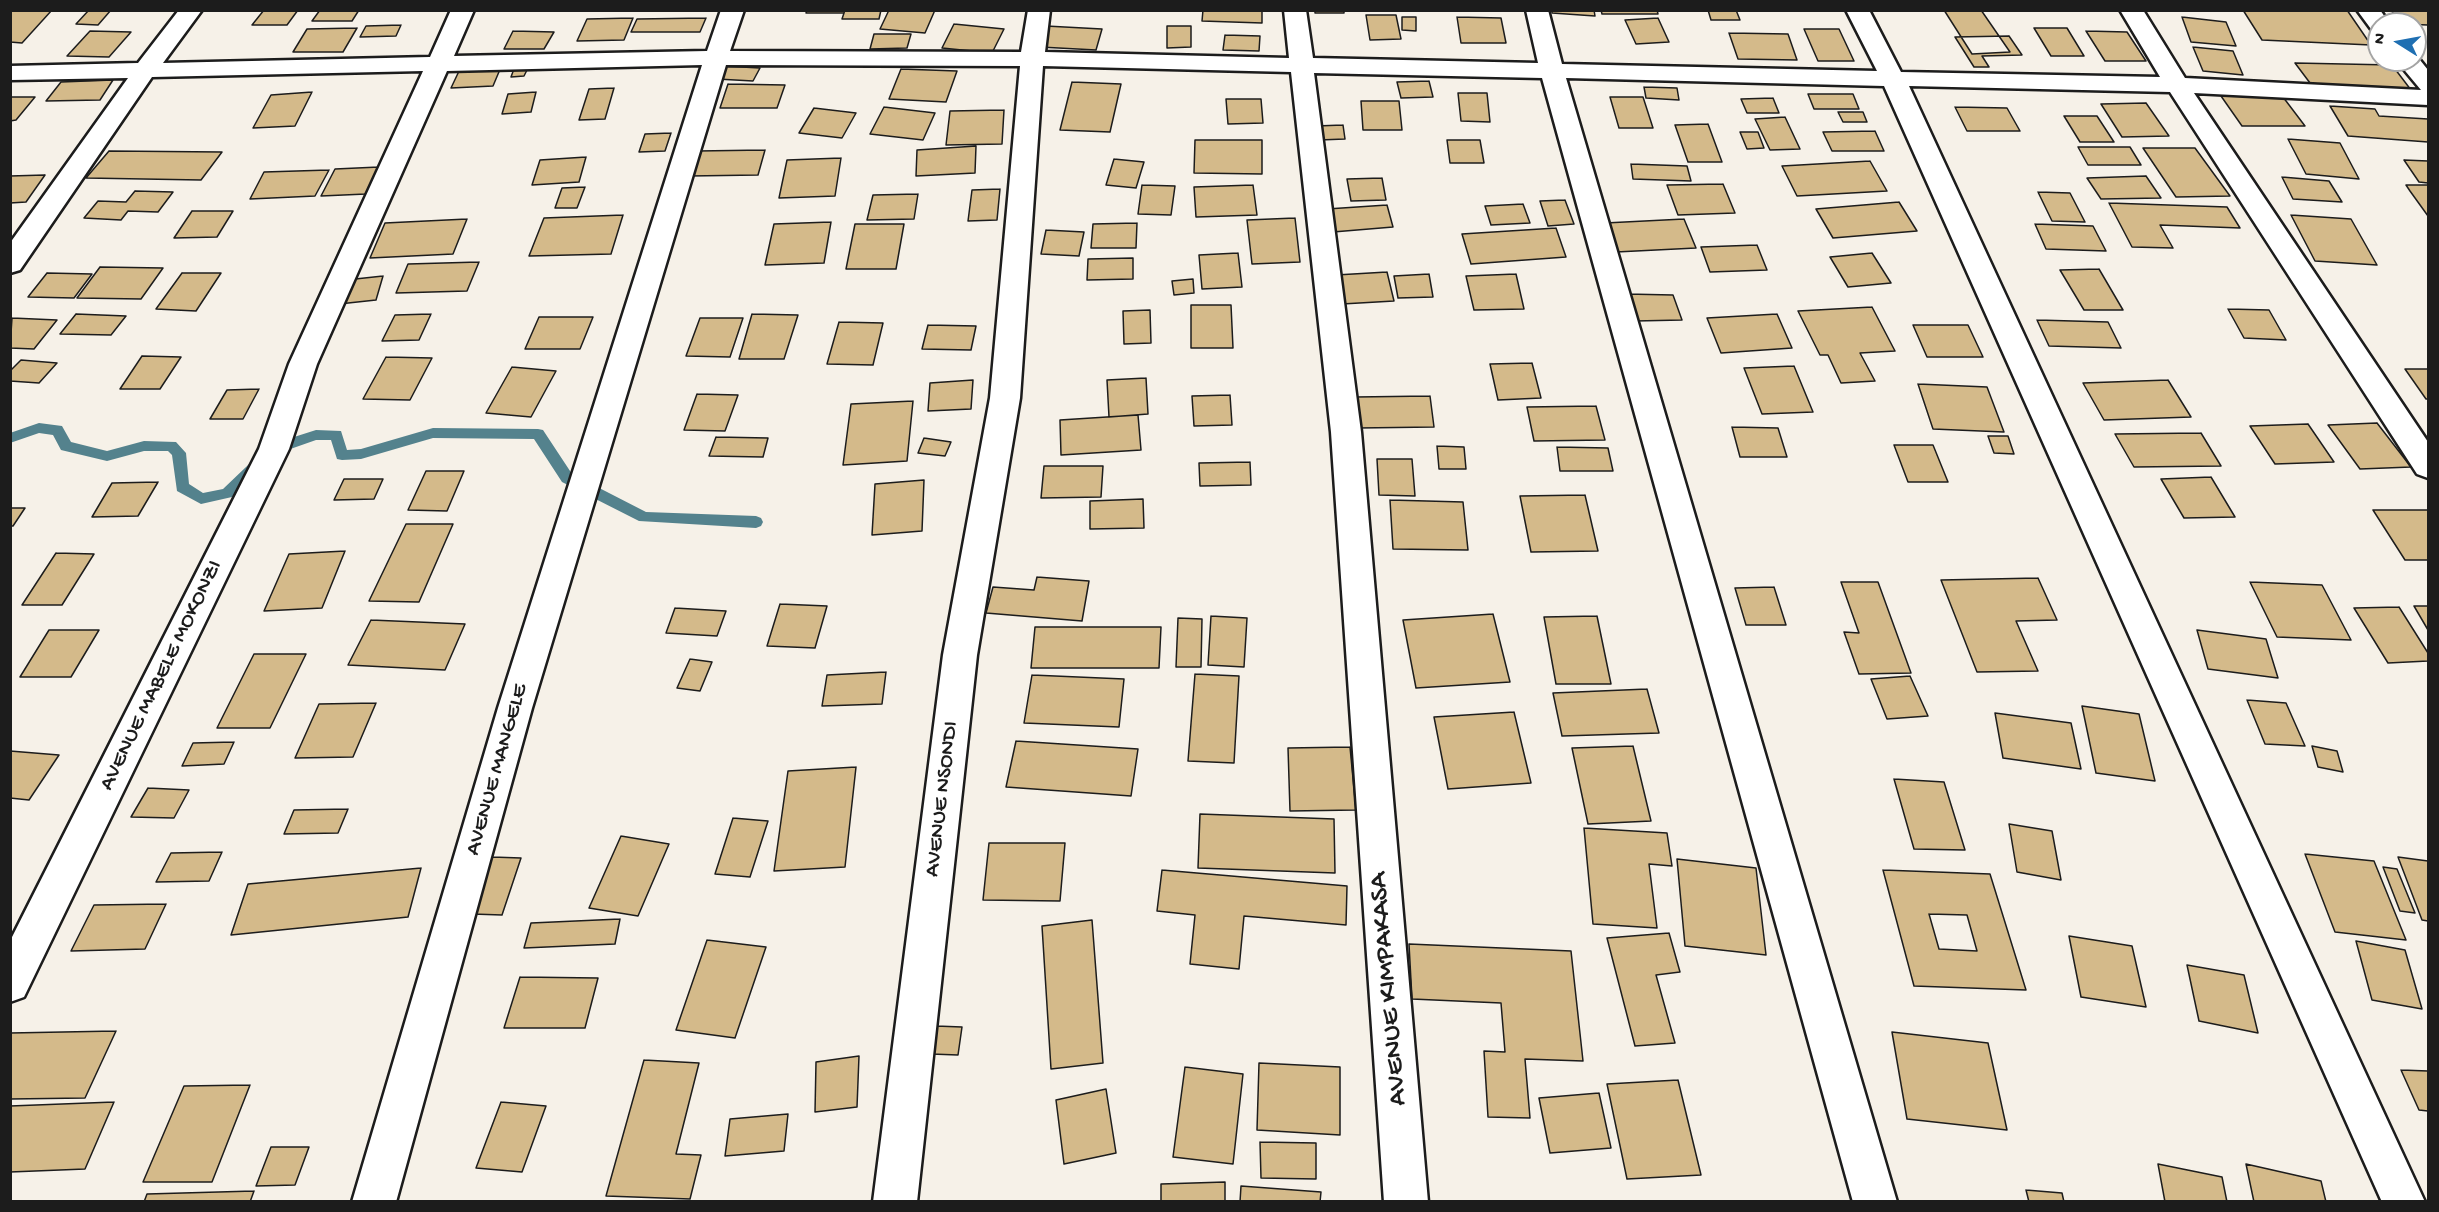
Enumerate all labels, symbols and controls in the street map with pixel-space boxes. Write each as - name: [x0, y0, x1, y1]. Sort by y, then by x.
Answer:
- north arrow: [2367, 12, 2427, 72]
- text: N: [2370, 32, 2391, 46]
- street label: AVENUE MABELE MOKONZI: [95, 557, 229, 795]
- street label: AVENUE MANGELE: [461, 681, 535, 859]
- street label: AVENUE NSONDI: [920, 720, 966, 878]
- street label: AVENUE KIMPAKASA: [1364, 871, 1416, 1107]

